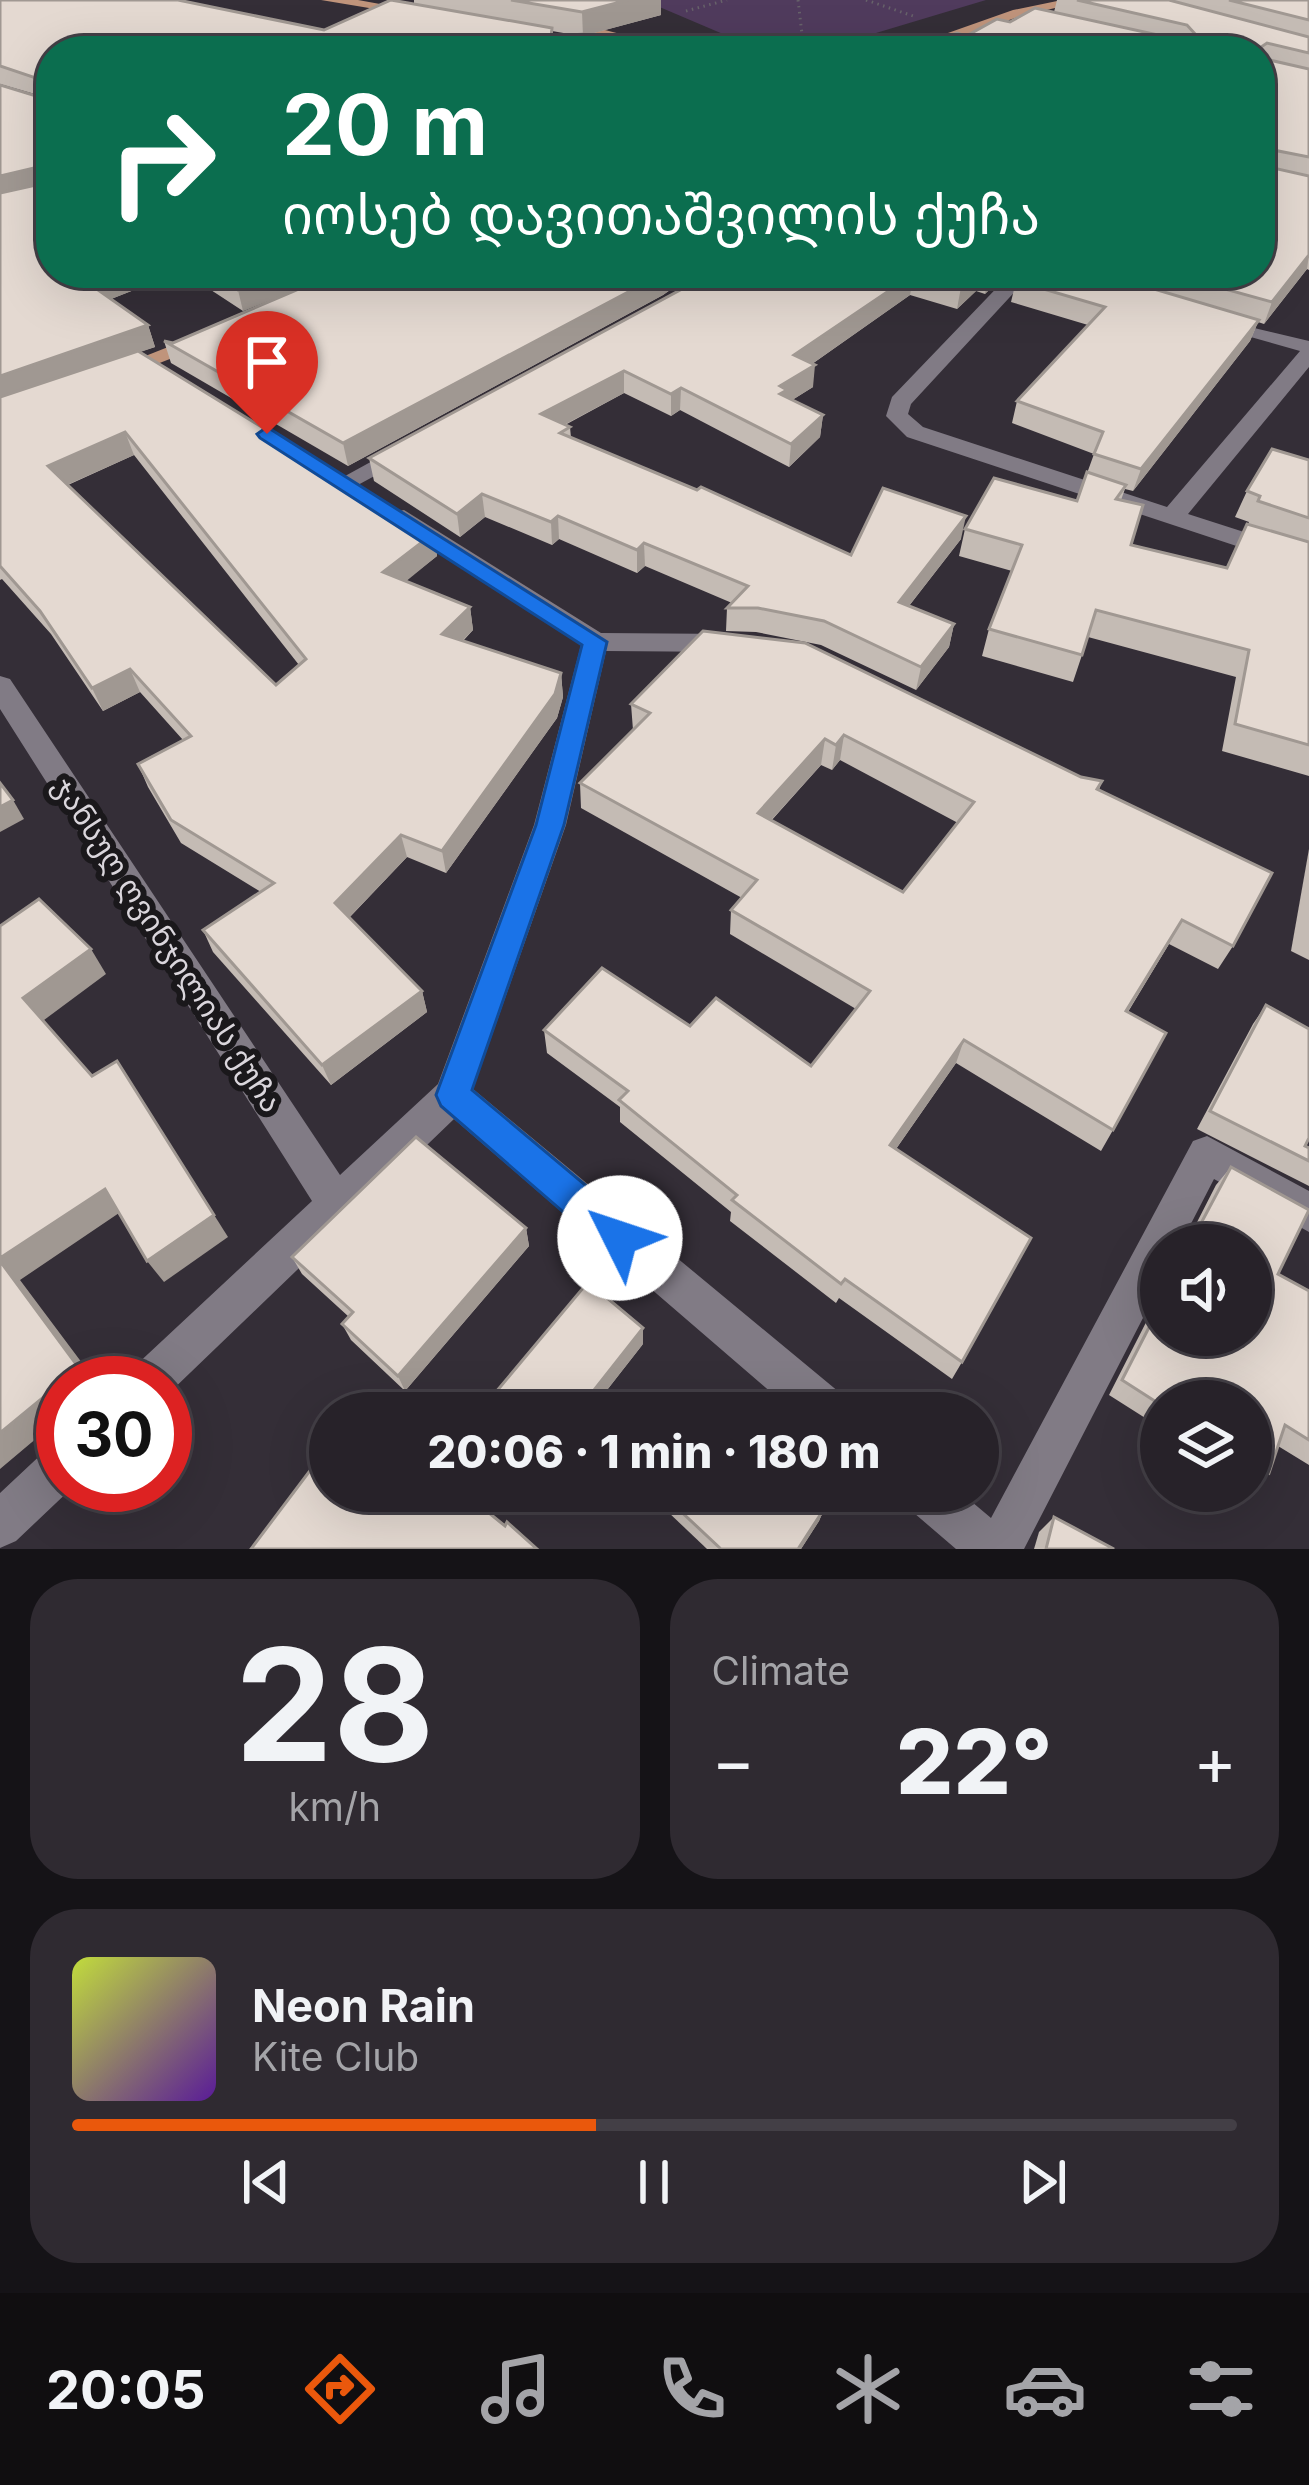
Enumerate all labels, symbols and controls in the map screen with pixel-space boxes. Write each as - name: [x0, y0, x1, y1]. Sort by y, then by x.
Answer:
- text: 20 m: [282, 74, 488, 175]
- icon: right: [84, 84, 240, 240]
- text: იოსებ დავითაშვილის ქუჩა: [282, 182, 1040, 247]
- pin: [216, 311, 318, 434]
- icon: arrive: [234, 329, 300, 395]
- street label: ჯანსუღ ღვინჯილიას ქუჩა: [45, 769, 290, 1119]
- position arrow: [557, 1175, 683, 1301]
- map controls: [1140, 1224, 1272, 1512]
- button: sound: [1140, 1224, 1272, 1356]
- speed limit sign: 30: [36, 1356, 192, 1512]
- button: layers: [1140, 1380, 1272, 1512]
- text: 20:06 · 1 min · 180 m: [428, 1424, 880, 1479]
- text: 28: [235, 1610, 435, 1799]
- text: Climate: [712, 1647, 850, 1694]
- text: 22°: [896, 1707, 1052, 1816]
- text: −: [712, 1721, 755, 1801]
- text: +: [1193, 1721, 1237, 1801]
- text: km/h: [288, 1783, 381, 1830]
- text: Neon Rain: [252, 1978, 475, 2033]
- text: Kite Club: [252, 2033, 419, 2080]
- icon: previous: [233, 2149, 299, 2215]
- icon: pause: [621, 2149, 687, 2215]
- icon: next: [1010, 2149, 1076, 2215]
- icon: directions: [298, 2347, 382, 2431]
- icon: music: [474, 2347, 558, 2431]
- icon: phone: [650, 2347, 734, 2431]
- icon: climate: [826, 2347, 910, 2431]
- icon: car: [1003, 2347, 1087, 2431]
- icon: filters: [1179, 2347, 1263, 2431]
- text: 20:05: [46, 2357, 206, 2422]

